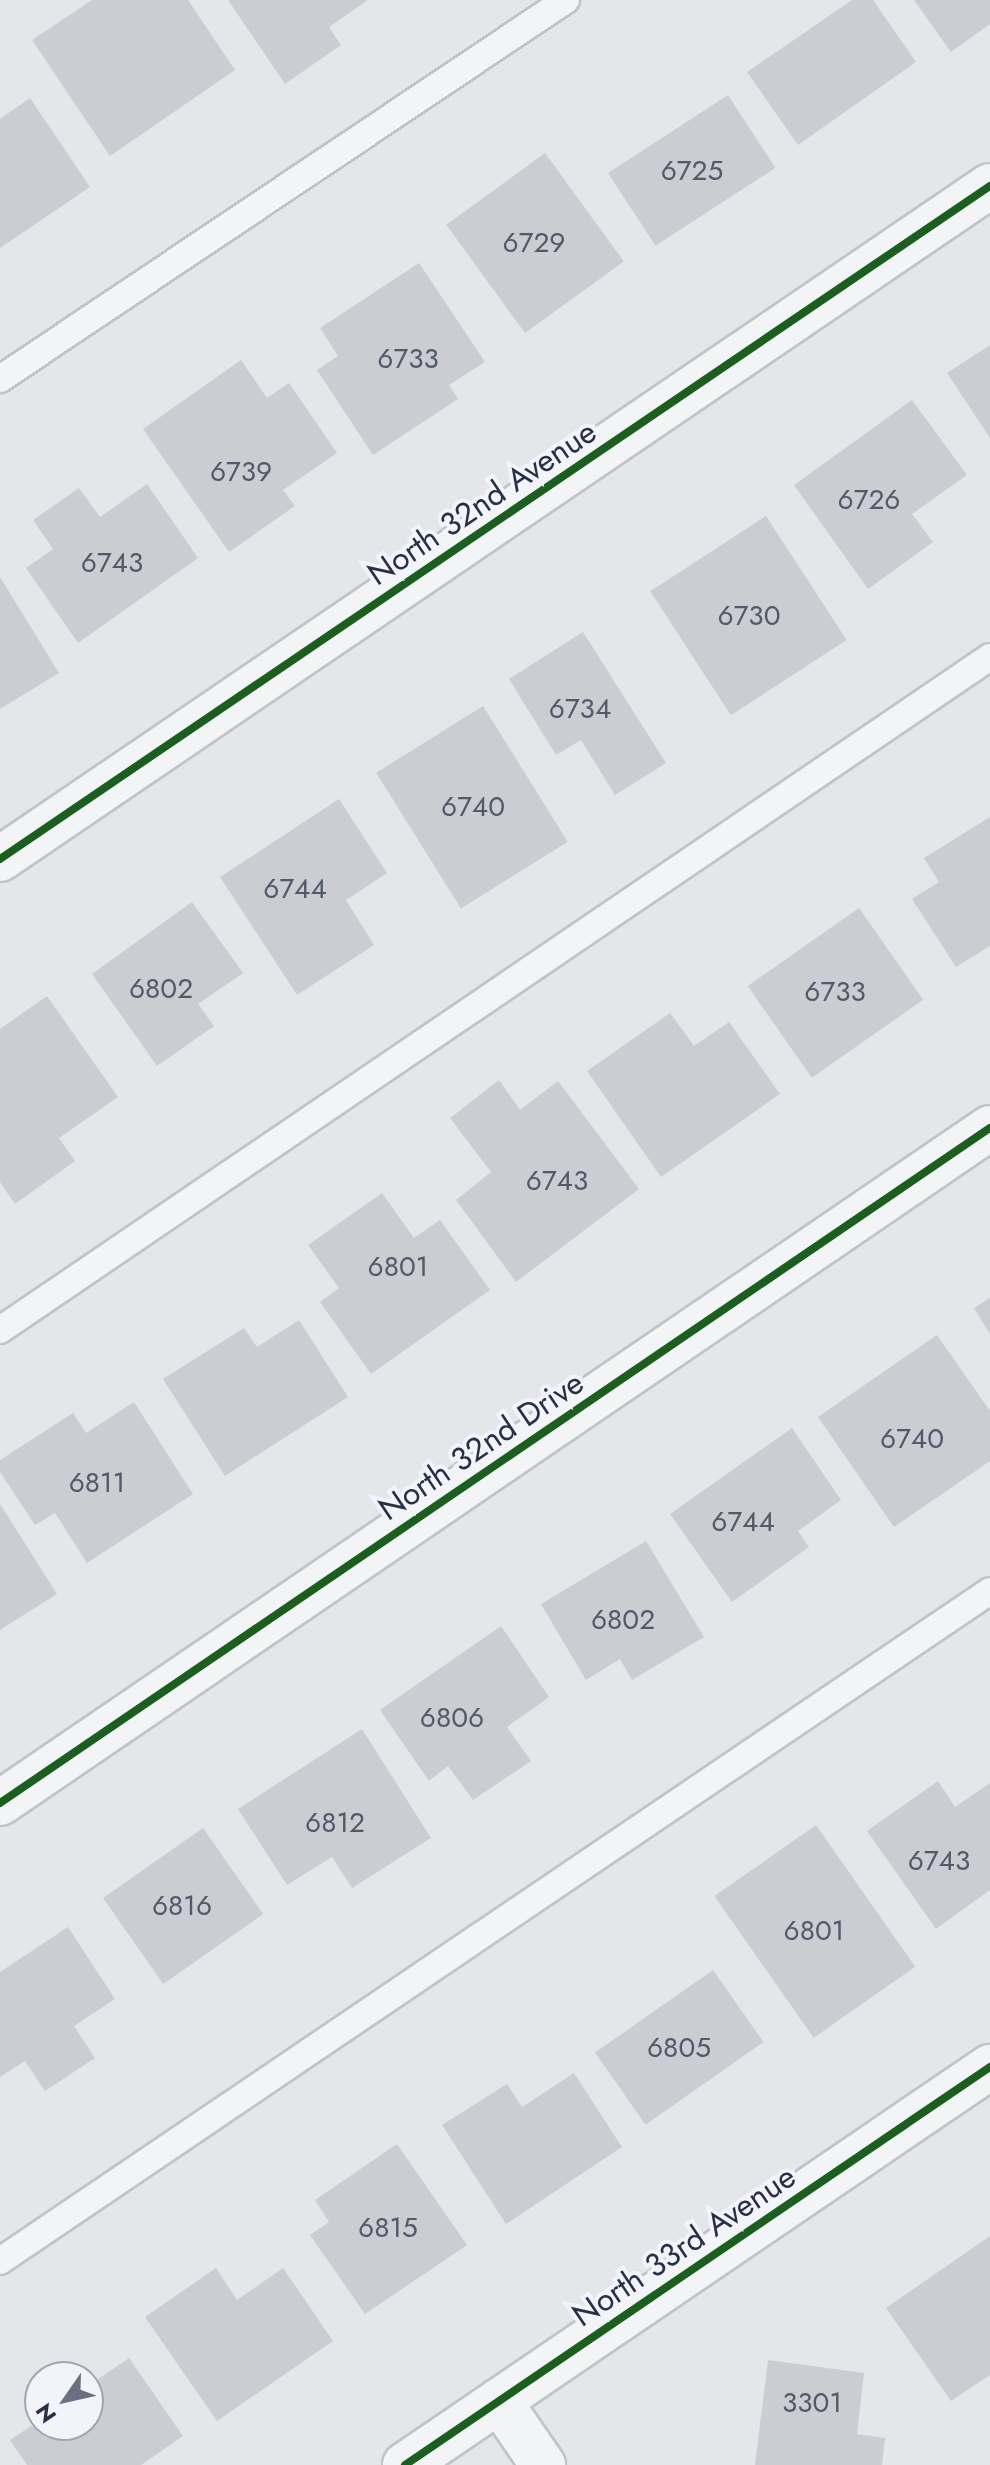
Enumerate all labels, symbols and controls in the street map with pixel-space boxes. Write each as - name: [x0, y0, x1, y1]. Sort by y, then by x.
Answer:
- house number: 6725: [661, 154, 723, 188]
- house number: 6729: [503, 226, 565, 260]
- house number: 6733: [377, 342, 439, 376]
- street label: North 32nd Avenue: [360, 412, 604, 594]
- house number: 6739: [210, 455, 272, 489]
- house number: 6726: [838, 483, 900, 517]
- house number: 6743: [81, 546, 143, 580]
- house number: 6730: [718, 599, 780, 633]
- house number: 6734: [549, 692, 611, 726]
- house number: 6740: [441, 790, 505, 824]
- house number: 6744: [263, 872, 327, 906]
- house number: 6802: [129, 972, 193, 1006]
- house number: 6733: [804, 975, 866, 1009]
- house number: 6743: [526, 1164, 588, 1198]
- house number: 6801: [368, 1250, 428, 1284]
- street label: North 32nd Drive: [371, 1363, 591, 1529]
- house number: 6740: [880, 1422, 944, 1456]
- house number: 6811: [69, 1466, 125, 1500]
- house number: 6744: [711, 1505, 775, 1539]
- house number: 6802: [591, 1603, 655, 1637]
- house number: 6806: [420, 1701, 484, 1735]
- house number: 6812: [305, 1806, 365, 1840]
- house number: 6743: [908, 1844, 970, 1878]
- house number: 6816: [152, 1889, 212, 1923]
- house number: 6801: [784, 1914, 844, 1948]
- house number: 6805: [647, 2031, 711, 2065]
- street label: North 33rd Avenue: [565, 2157, 803, 2335]
- house number: 6815: [358, 2211, 418, 2245]
- north arrow: [24, 2361, 104, 2441]
- house number: 3301: [782, 2386, 842, 2420]
- text: N: [28, 2397, 64, 2429]

